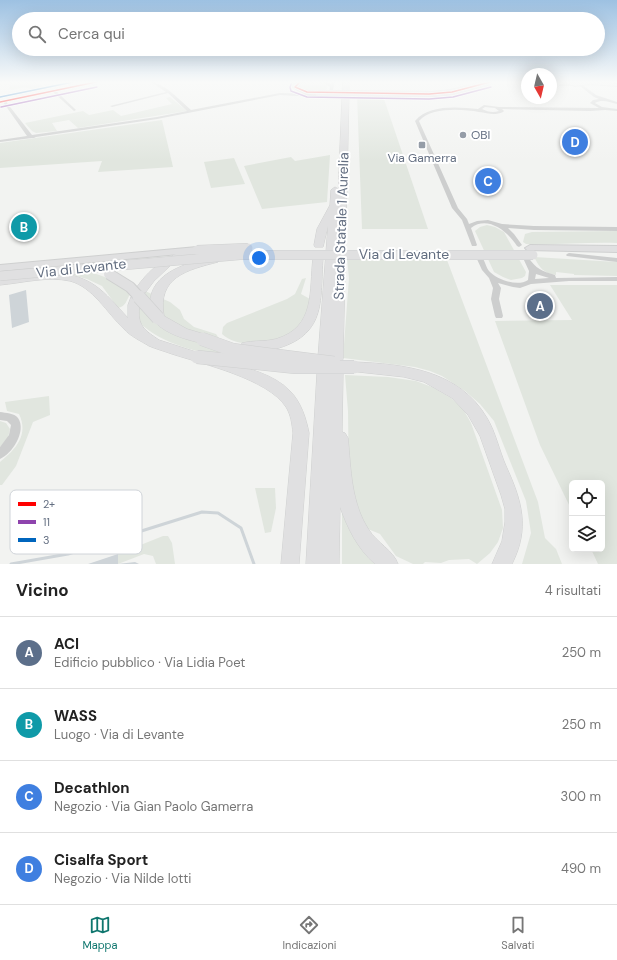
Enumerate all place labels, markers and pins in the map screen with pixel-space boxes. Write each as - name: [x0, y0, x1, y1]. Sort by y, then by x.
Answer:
- place label: OBI: [471, 127, 490, 143]
- pin: D: [562, 127, 588, 157]
- marker: OBI: [458, 130, 468, 140]
- marker: Via Gamerra: [417, 140, 427, 150]
- place label: Via Gamerra: [387, 150, 457, 166]
- pin: C: [475, 166, 501, 196]
- pin: B: [11, 212, 37, 242]
- pin: A: [527, 291, 553, 321]

